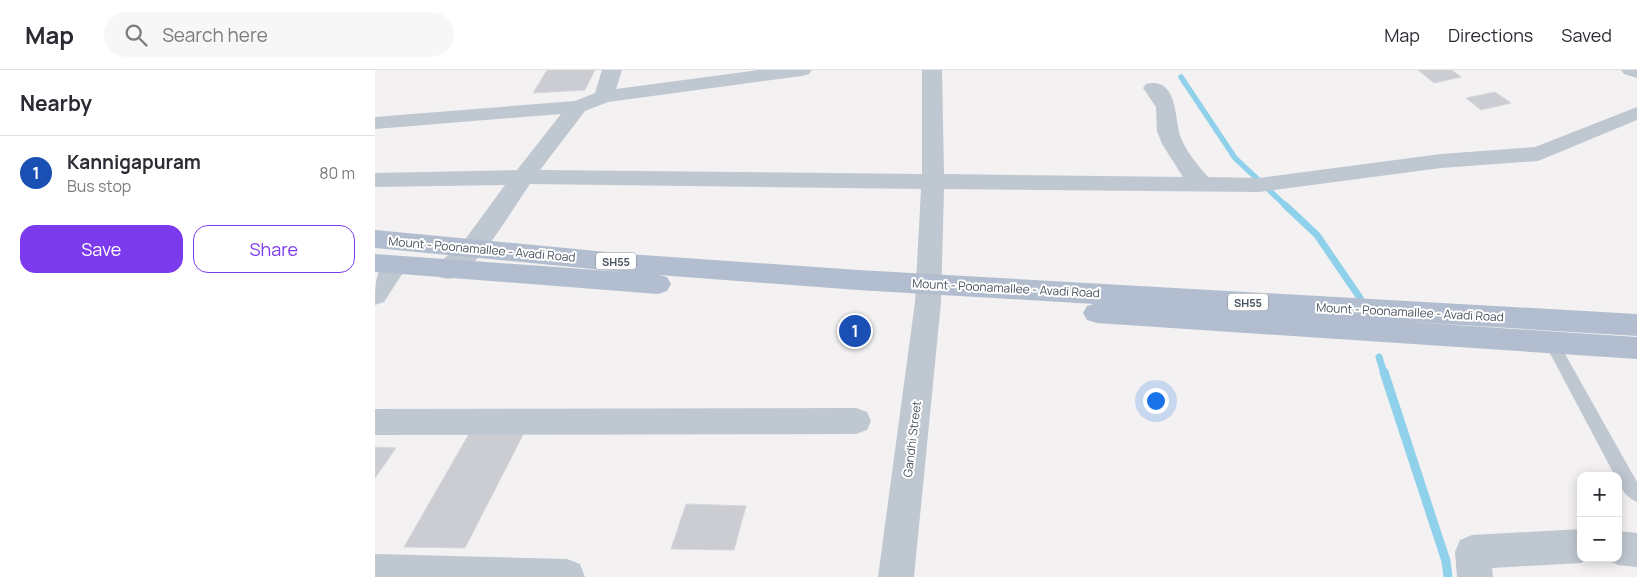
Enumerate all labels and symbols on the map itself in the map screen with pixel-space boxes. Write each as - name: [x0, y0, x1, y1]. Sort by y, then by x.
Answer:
- street label: Mount - Poonamallee - Avadi Road: [388, 232, 576, 266]
- road number: SH55: [596, 252, 636, 270]
- street label: Mount - Poonamallee - Avadi Road: [912, 275, 1100, 301]
- road number: SH55: [1228, 293, 1268, 310]
- street label: Mount - Poonamallee - Avadi Road: [1316, 299, 1504, 325]
- pin: 1: [839, 312, 871, 350]
- your location: [1143, 388, 1169, 414]
- street label: Gandhi Street: [899, 400, 925, 478]

